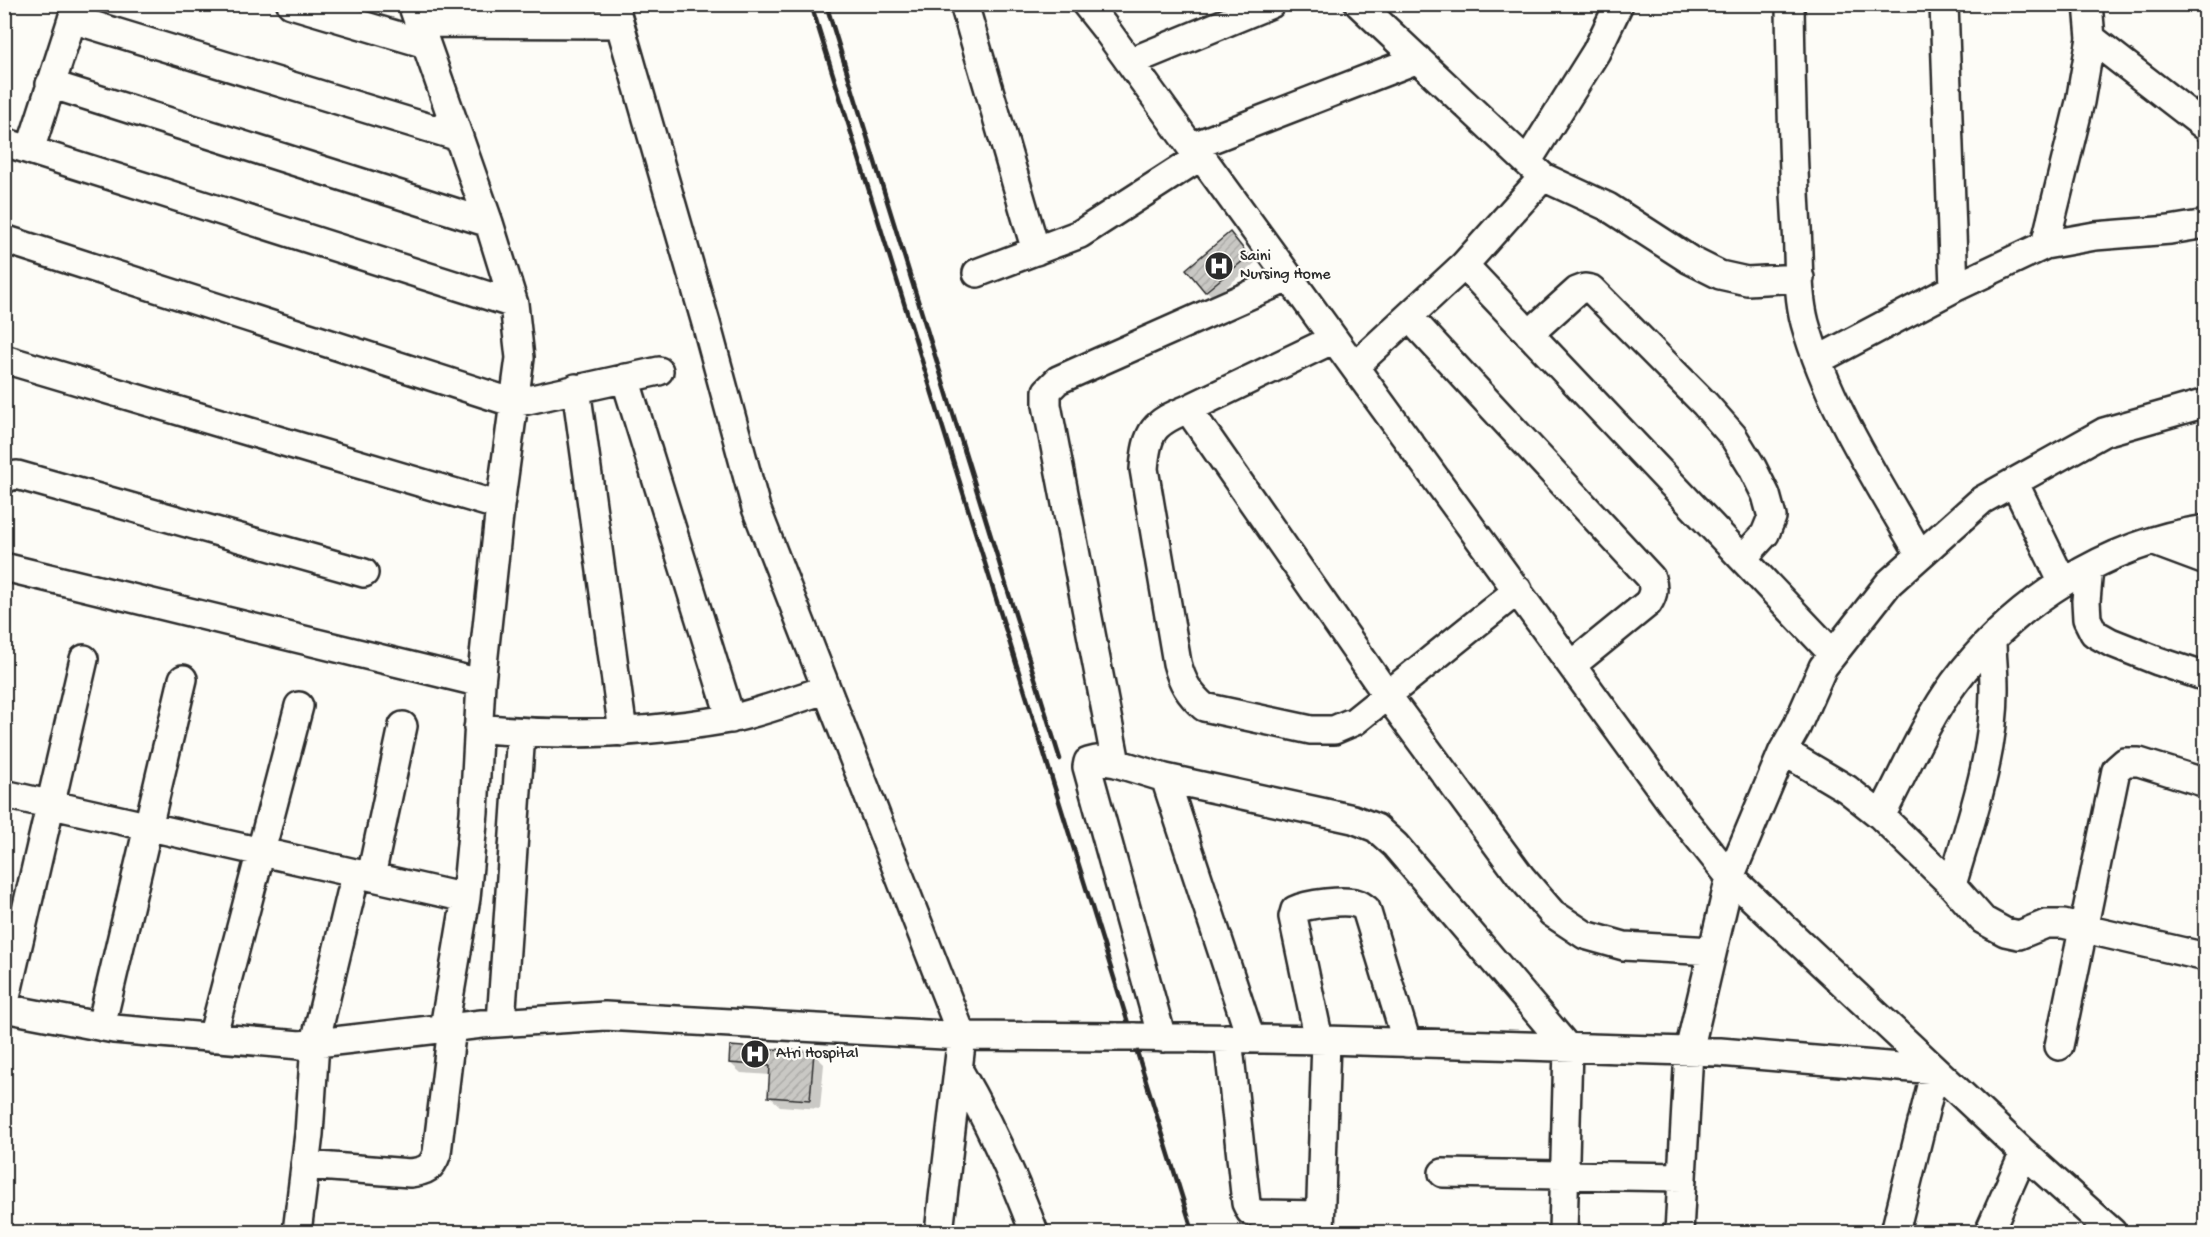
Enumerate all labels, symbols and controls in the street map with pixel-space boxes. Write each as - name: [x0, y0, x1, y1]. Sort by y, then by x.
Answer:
- place label: Saini Nursing Home: [1240, 248, 1331, 285]
- hospital icon: Saini Nursing Home: [1203, 250, 1235, 282]
- hospital icon: Atri Hospital: [739, 1038, 771, 1070]
- place label: Atri Hospital: [776, 1045, 859, 1064]

